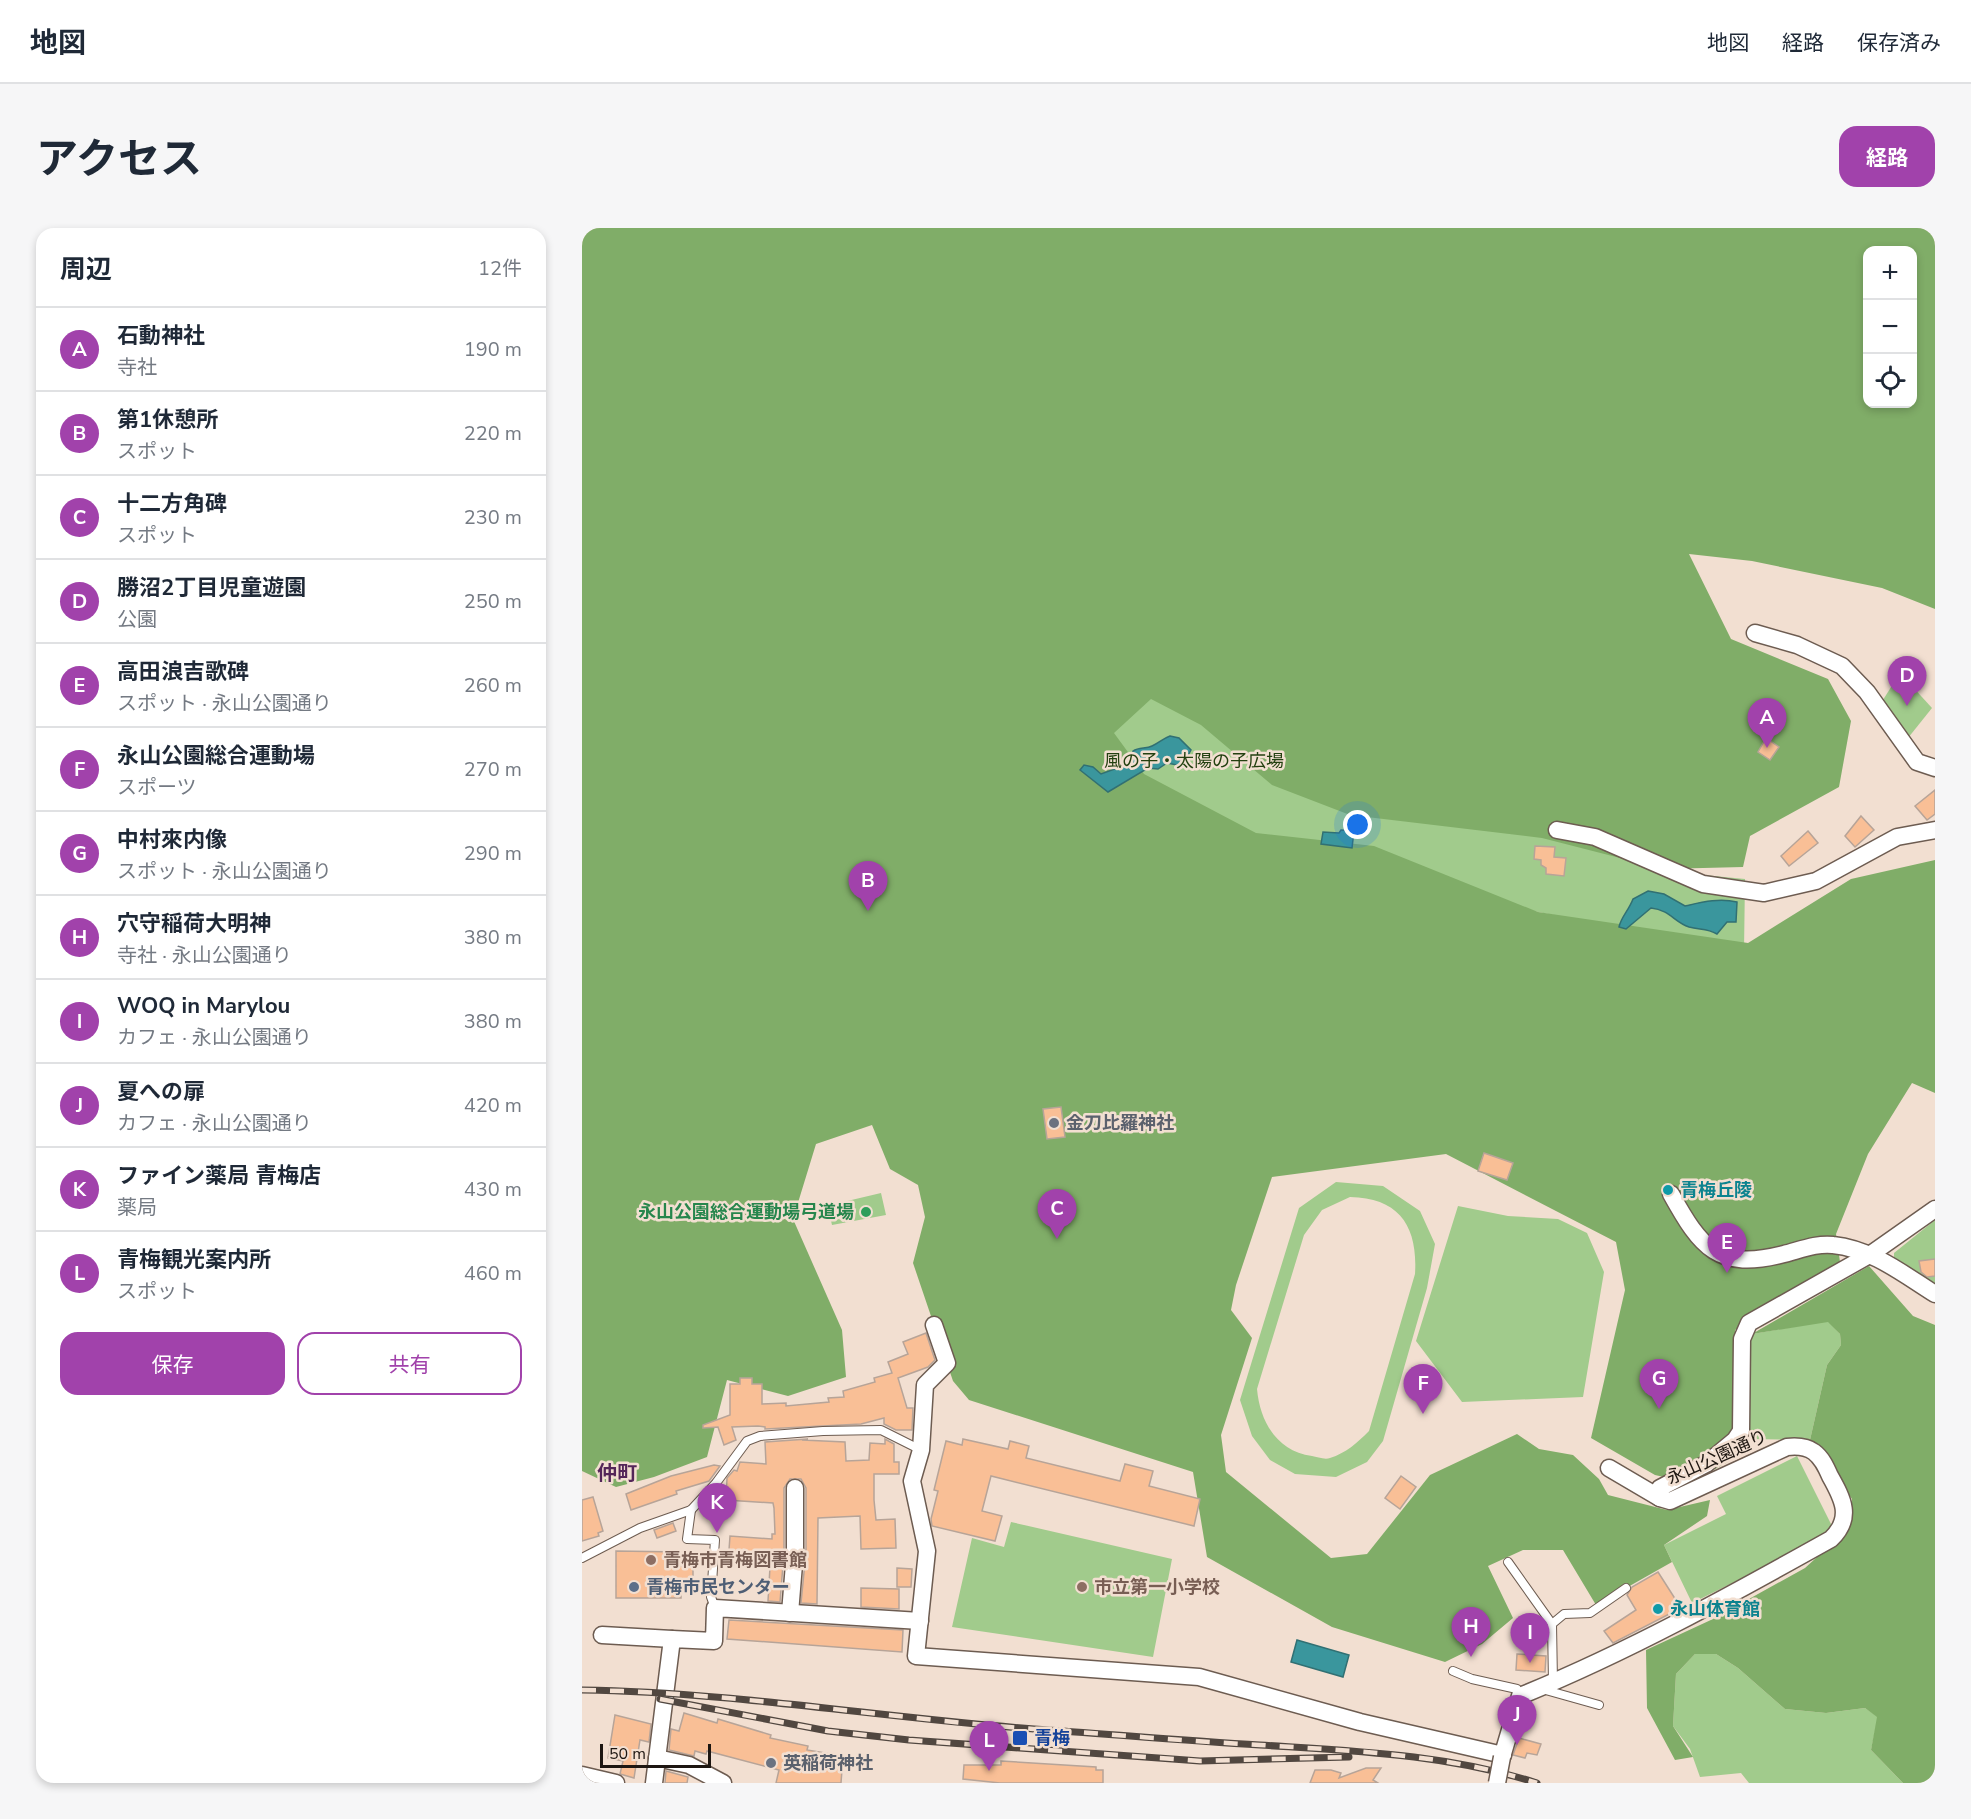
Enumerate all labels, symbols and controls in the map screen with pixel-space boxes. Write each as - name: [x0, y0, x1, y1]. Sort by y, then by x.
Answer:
- text: 地図: [30, 24, 86, 62]
- text: 地図: [1707, 29, 1749, 57]
- text: 経路: [1782, 29, 1824, 57]
- text: 保存済み: [1857, 29, 1941, 57]
- button: 経路: [1839, 126, 1935, 187]
- text: アクセス: [36, 131, 202, 188]
- map controls: [1863, 246, 1917, 408]
- button: +: [1863, 246, 1917, 300]
- text: 周辺: [60, 252, 112, 287]
- text: 12件: [478, 255, 522, 282]
- button: −: [1863, 300, 1917, 354]
- text: 石動神社: [117, 321, 205, 351]
- text: A: [72, 336, 87, 363]
- text: 190 m: [464, 336, 522, 363]
- text: 寺社: [117, 354, 157, 381]
- button: locate: [1863, 354, 1917, 408]
- text: 第1休憩所: [117, 405, 218, 435]
- text: B: [73, 420, 86, 447]
- text: 220 m: [464, 420, 522, 447]
- text: スポット: [117, 438, 197, 465]
- text: 十二方角碑: [117, 489, 227, 519]
- text: C: [73, 504, 86, 531]
- text: 230 m: [464, 504, 522, 531]
- text: スポット: [117, 522, 197, 549]
- text: 勝沼2丁目児童遊園: [117, 573, 306, 603]
- text: D: [72, 588, 87, 615]
- text: 250 m: [464, 588, 522, 615]
- text: 公園: [117, 606, 157, 633]
- pin: D: [1888, 656, 1926, 706]
- text: 高田浪吉歌碑: [117, 657, 249, 687]
- text: E: [74, 672, 85, 699]
- text: 260 m: [464, 672, 522, 699]
- text: スポット · 永山公園通り: [117, 690, 332, 717]
- pin: A: [1748, 698, 1786, 748]
- text: 永山公園総合運動場: [117, 741, 315, 771]
- park label: 風の子・太陽の子広場: [1104, 749, 1284, 773]
- text: F: [74, 756, 85, 783]
- text: 270 m: [464, 756, 522, 783]
- text: スポーツ: [117, 774, 197, 801]
- your location: [1343, 810, 1372, 839]
- text: 中村來内像: [117, 825, 227, 855]
- text: G: [72, 840, 87, 867]
- text: 290 m: [464, 840, 522, 867]
- text: スポット · 永山公園通り: [117, 858, 332, 885]
- pin: B: [848, 862, 888, 911]
- text: 穴守稲荷大明神: [117, 909, 271, 939]
- text: H: [72, 924, 87, 951]
- text: 380 m: [464, 924, 522, 951]
- text: 寺社 · 永山公園通り: [117, 942, 292, 969]
- text: WOQ in Marylou: [117, 991, 290, 1021]
- text: I: [77, 1008, 82, 1035]
- text: 380 m: [464, 1008, 522, 1035]
- text: カフェ · 永山公園通り: [117, 1024, 312, 1051]
- text: 夏への扉: [117, 1077, 205, 1107]
- text: J: [76, 1092, 83, 1119]
- text: 420 m: [464, 1092, 522, 1119]
- text: カフェ · 永山公園通り: [117, 1110, 312, 1137]
- place label: 金刀比羅神社: [1066, 1111, 1174, 1135]
- marker: 金刀比羅神社: [1047, 1116, 1061, 1130]
- text: ファイン薬局 青梅店: [117, 1161, 321, 1191]
- text: K: [73, 1176, 86, 1203]
- text: 430 m: [464, 1176, 522, 1203]
- place label: 青梅丘陵: [1680, 1178, 1752, 1202]
- marker: 青梅丘陵: [1661, 1183, 1675, 1197]
- pin: C: [1038, 1190, 1076, 1239]
- text: 薬局: [117, 1194, 157, 1221]
- place label: 永山公園総合運動場弓道場: [638, 1200, 854, 1224]
- marker: 永山公園総合運動場弓道場: [859, 1205, 873, 1219]
- pin: E: [1708, 1224, 1746, 1273]
- text: 青梅観光案内所: [117, 1245, 271, 1275]
- text: L: [74, 1260, 85, 1287]
- text: 460 m: [464, 1260, 522, 1287]
- text: スポット: [117, 1278, 197, 1305]
- button: 保存: [60, 1332, 285, 1395]
- button: 共有: [297, 1332, 522, 1395]
- pin: G: [1640, 1360, 1678, 1409]
- pin: F: [1404, 1364, 1442, 1414]
- street label: 永山公園通り: [1663, 1424, 1771, 1490]
- district label: 仲町: [597, 1460, 637, 1487]
- pin: K: [698, 1484, 736, 1533]
- place label: 青梅市青梅図書館: [663, 1548, 807, 1572]
- marker: 青梅市青梅図書館: [644, 1553, 658, 1567]
- place label: 青梅市民センター: [646, 1575, 790, 1599]
- place label: 市立第一小学校: [1094, 1575, 1220, 1599]
- marker: 青梅市民センター: [627, 1580, 641, 1594]
- marker: 市立第一小学校: [1075, 1580, 1089, 1594]
- place label: 永山体育館: [1670, 1597, 1760, 1621]
- marker: 永山体育館: [1651, 1602, 1665, 1616]
- pin: H: [1452, 1608, 1490, 1657]
- pin: I: [1510, 1614, 1550, 1663]
- pin: J: [1498, 1696, 1536, 1745]
- pin: L: [970, 1722, 1008, 1771]
- place label: 青梅: [1034, 1726, 1070, 1750]
- marker: 青梅: [1011, 1729, 1029, 1747]
- scale bar: [600, 1741, 711, 1768]
- text: 50 m: [609, 1743, 646, 1765]
- place label: 英稲荷神社: [783, 1751, 873, 1775]
- marker: 英稲荷神社: [764, 1756, 778, 1770]

